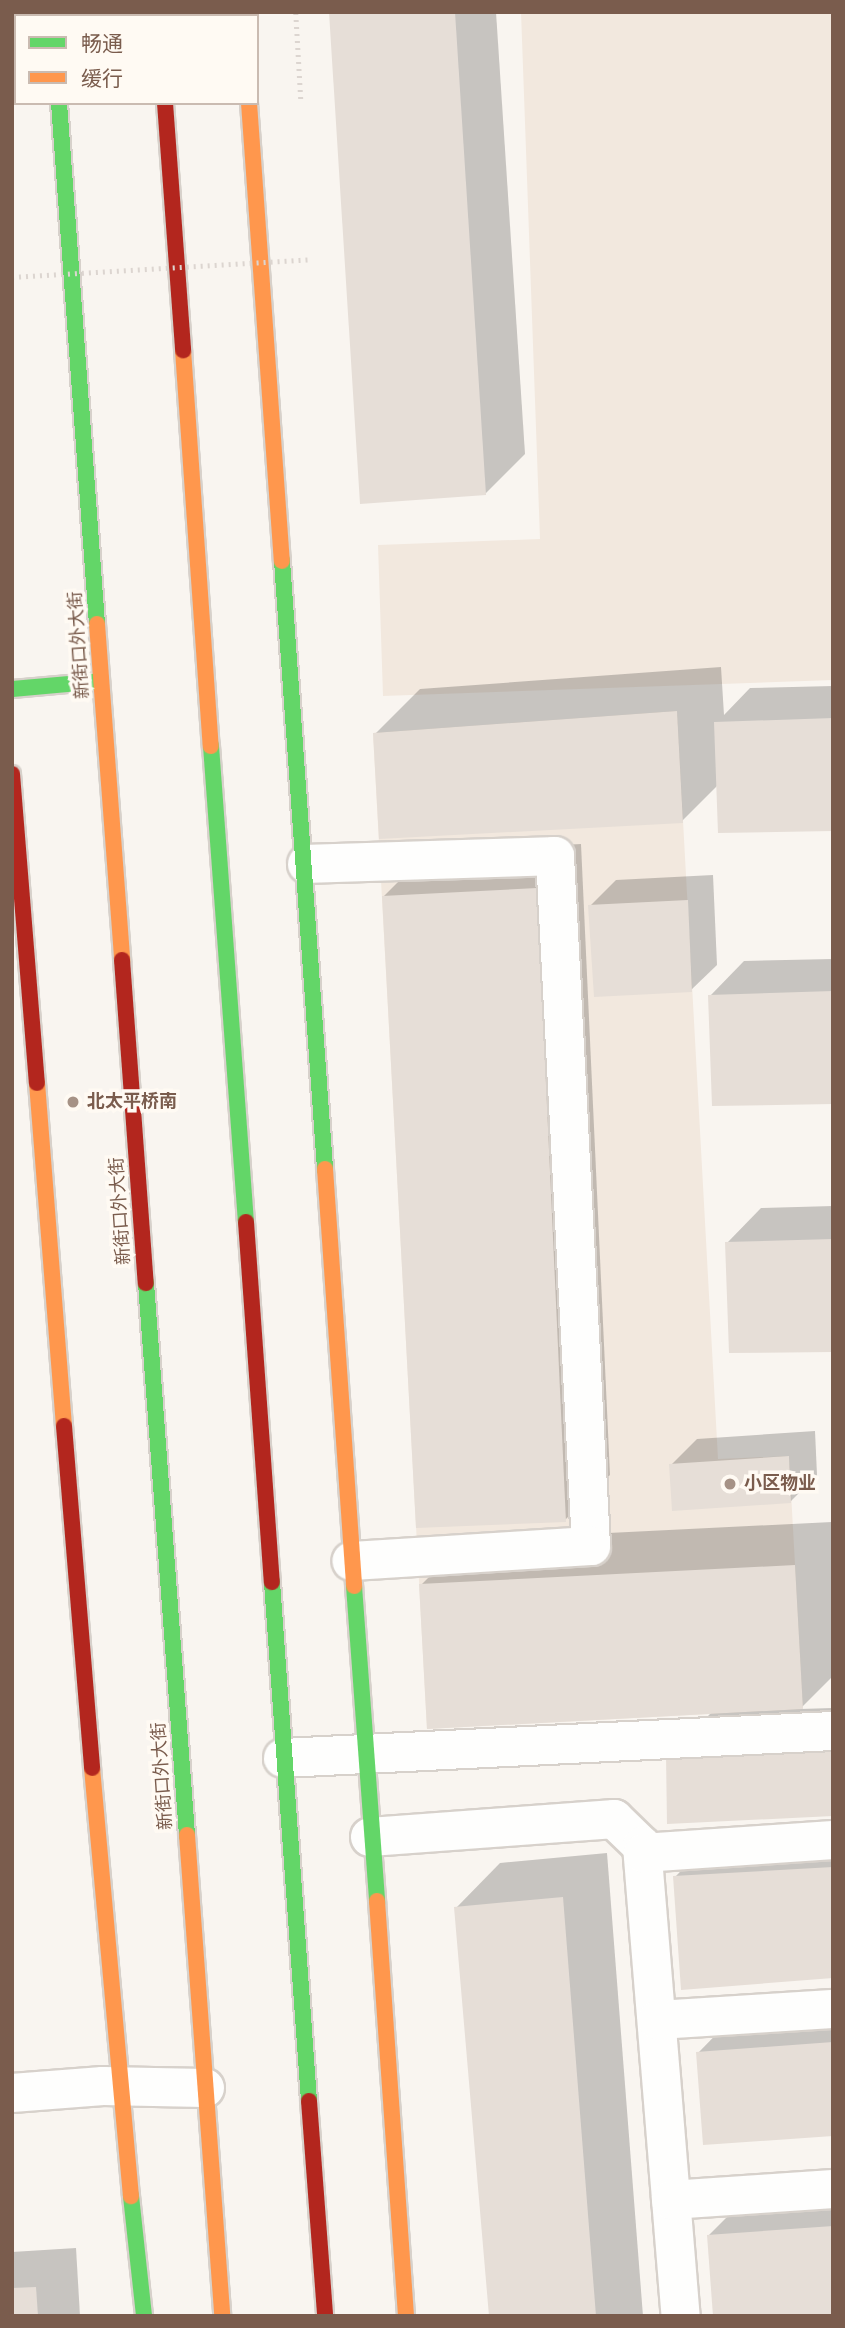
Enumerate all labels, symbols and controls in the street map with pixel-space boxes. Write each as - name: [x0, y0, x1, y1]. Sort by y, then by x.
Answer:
- legend: [14, 14, 259, 105]
- text: 畅通: [81, 29, 123, 59]
- text: 缓行: [81, 64, 123, 94]
- street label: 新街口外大街: [65, 590, 95, 700]
- place label: 北太平桥南: [87, 1091, 177, 1113]
- marker: 北太平桥南: [65, 1094, 81, 1110]
- street label: 新街口外大街: [106, 1156, 136, 1266]
- place label: 小区物业: [744, 1473, 816, 1495]
- marker: 小区物业: [722, 1476, 738, 1492]
- street label: 新街口外大街: [148, 1721, 178, 1831]

